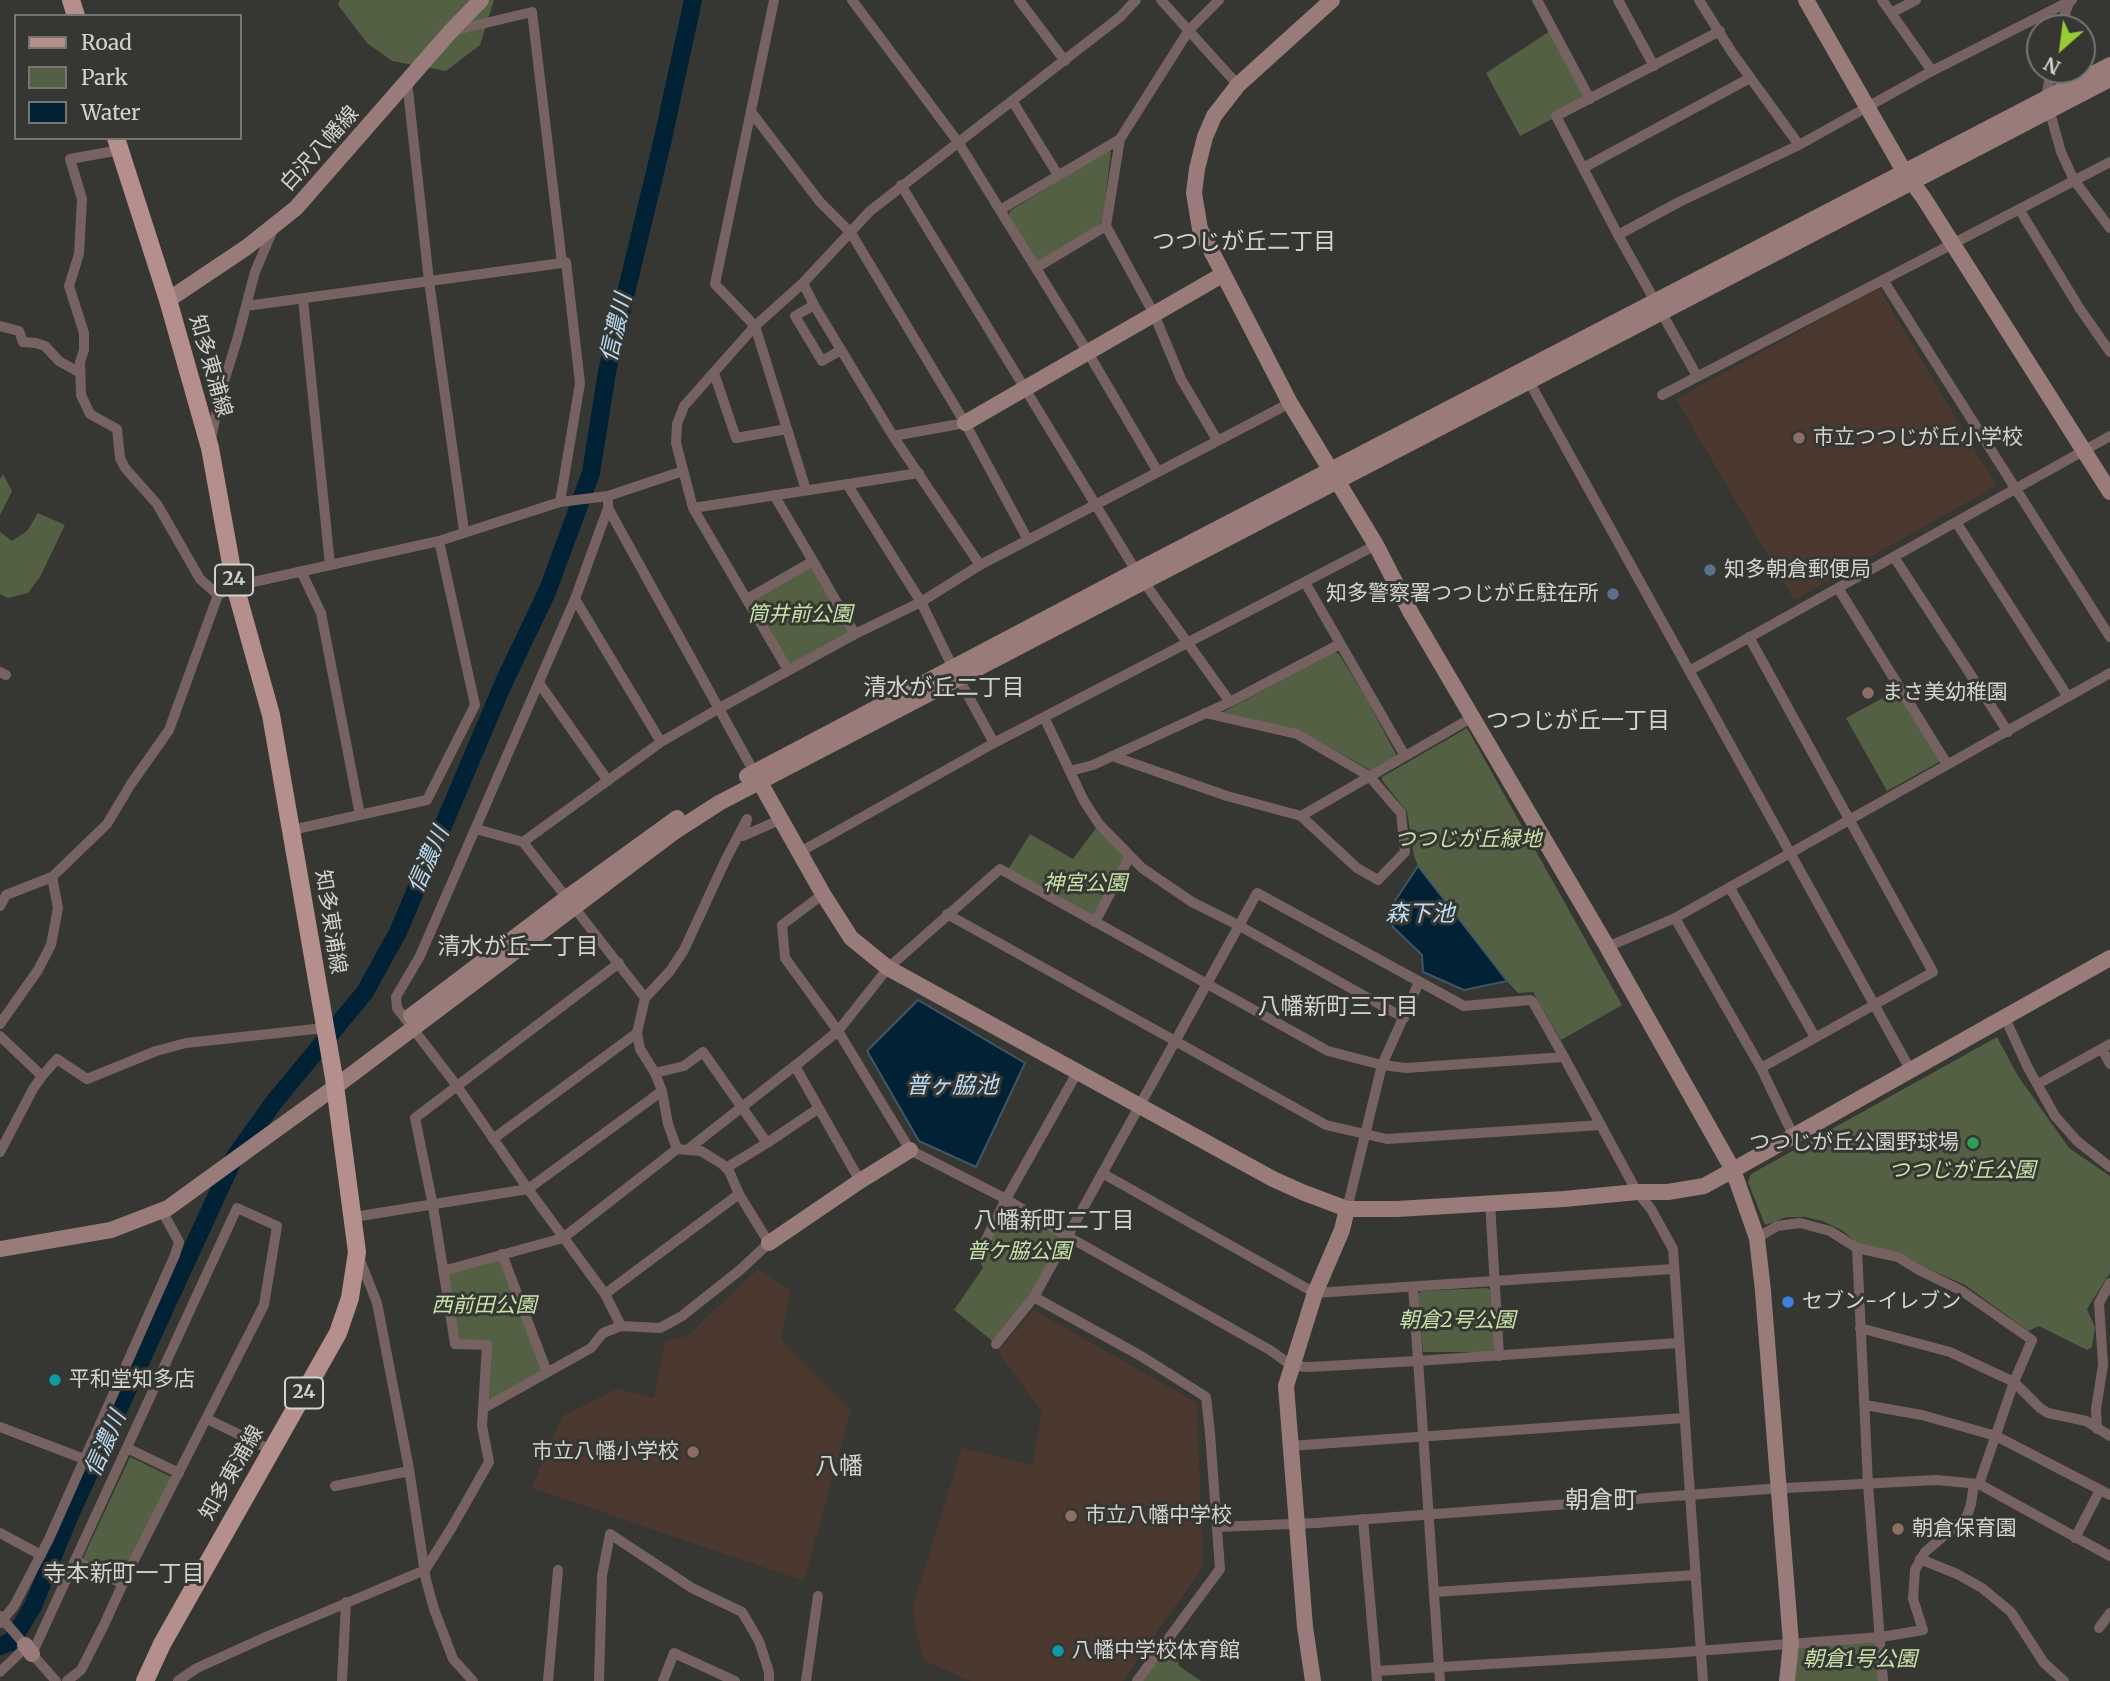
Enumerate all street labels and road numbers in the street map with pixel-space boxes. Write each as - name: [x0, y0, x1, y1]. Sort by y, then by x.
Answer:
- street label: 白沢八幡線: [276, 102, 364, 196]
- street label: 知多東浦線: [183, 312, 237, 420]
- road number: 24: [215, 565, 253, 596]
- street label: 知多東浦線: [309, 868, 351, 976]
- road number: 24: [285, 1378, 323, 1408]
- street label: 知多東浦線: [195, 1421, 269, 1525]

